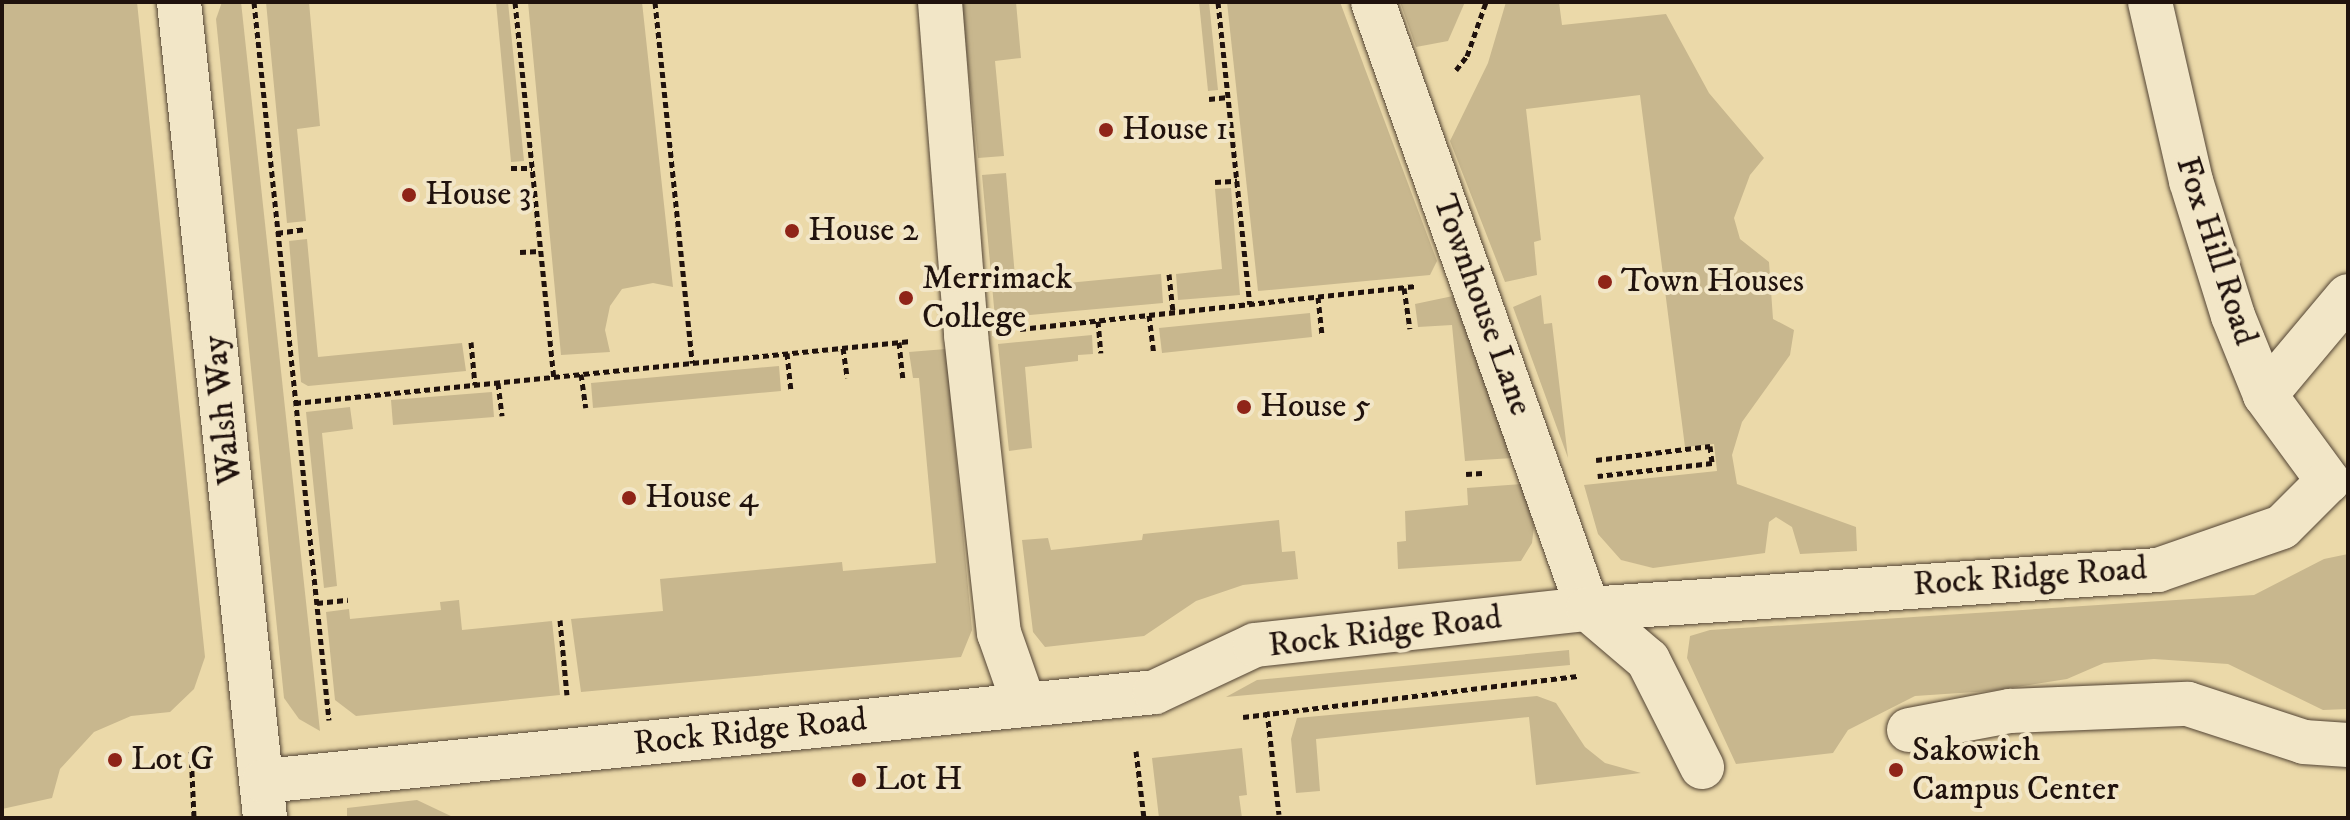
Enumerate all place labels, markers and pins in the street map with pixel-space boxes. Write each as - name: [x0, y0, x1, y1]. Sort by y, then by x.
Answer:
- place label: House 1: [1122, 110, 1228, 150]
- marker: House 1: [1097, 121, 1115, 139]
- place label: House 3: [425, 175, 531, 215]
- marker: House 3: [400, 186, 418, 204]
- place label: House 2: [808, 211, 918, 251]
- marker: House 2: [783, 222, 801, 240]
- place label: Merrimack College: [922, 258, 1072, 338]
- place label: Town Houses: [1621, 262, 1804, 302]
- marker: Town Houses: [1596, 273, 1614, 291]
- marker: Merrimack College: [897, 289, 915, 307]
- place label: House 5: [1260, 387, 1371, 427]
- marker: House 5: [1235, 398, 1253, 416]
- place label: House 4: [645, 478, 758, 518]
- marker: House 4: [620, 489, 638, 507]
- place label: Sakowich Campus Center: [1912, 730, 2119, 810]
- place label: Lot G: [131, 740, 214, 780]
- marker: Lot G: [106, 751, 124, 769]
- place label: Lot H: [875, 760, 963, 800]
- marker: Sakowich Campus Center: [1887, 761, 1905, 779]
- marker: Lot H: [850, 771, 868, 789]

